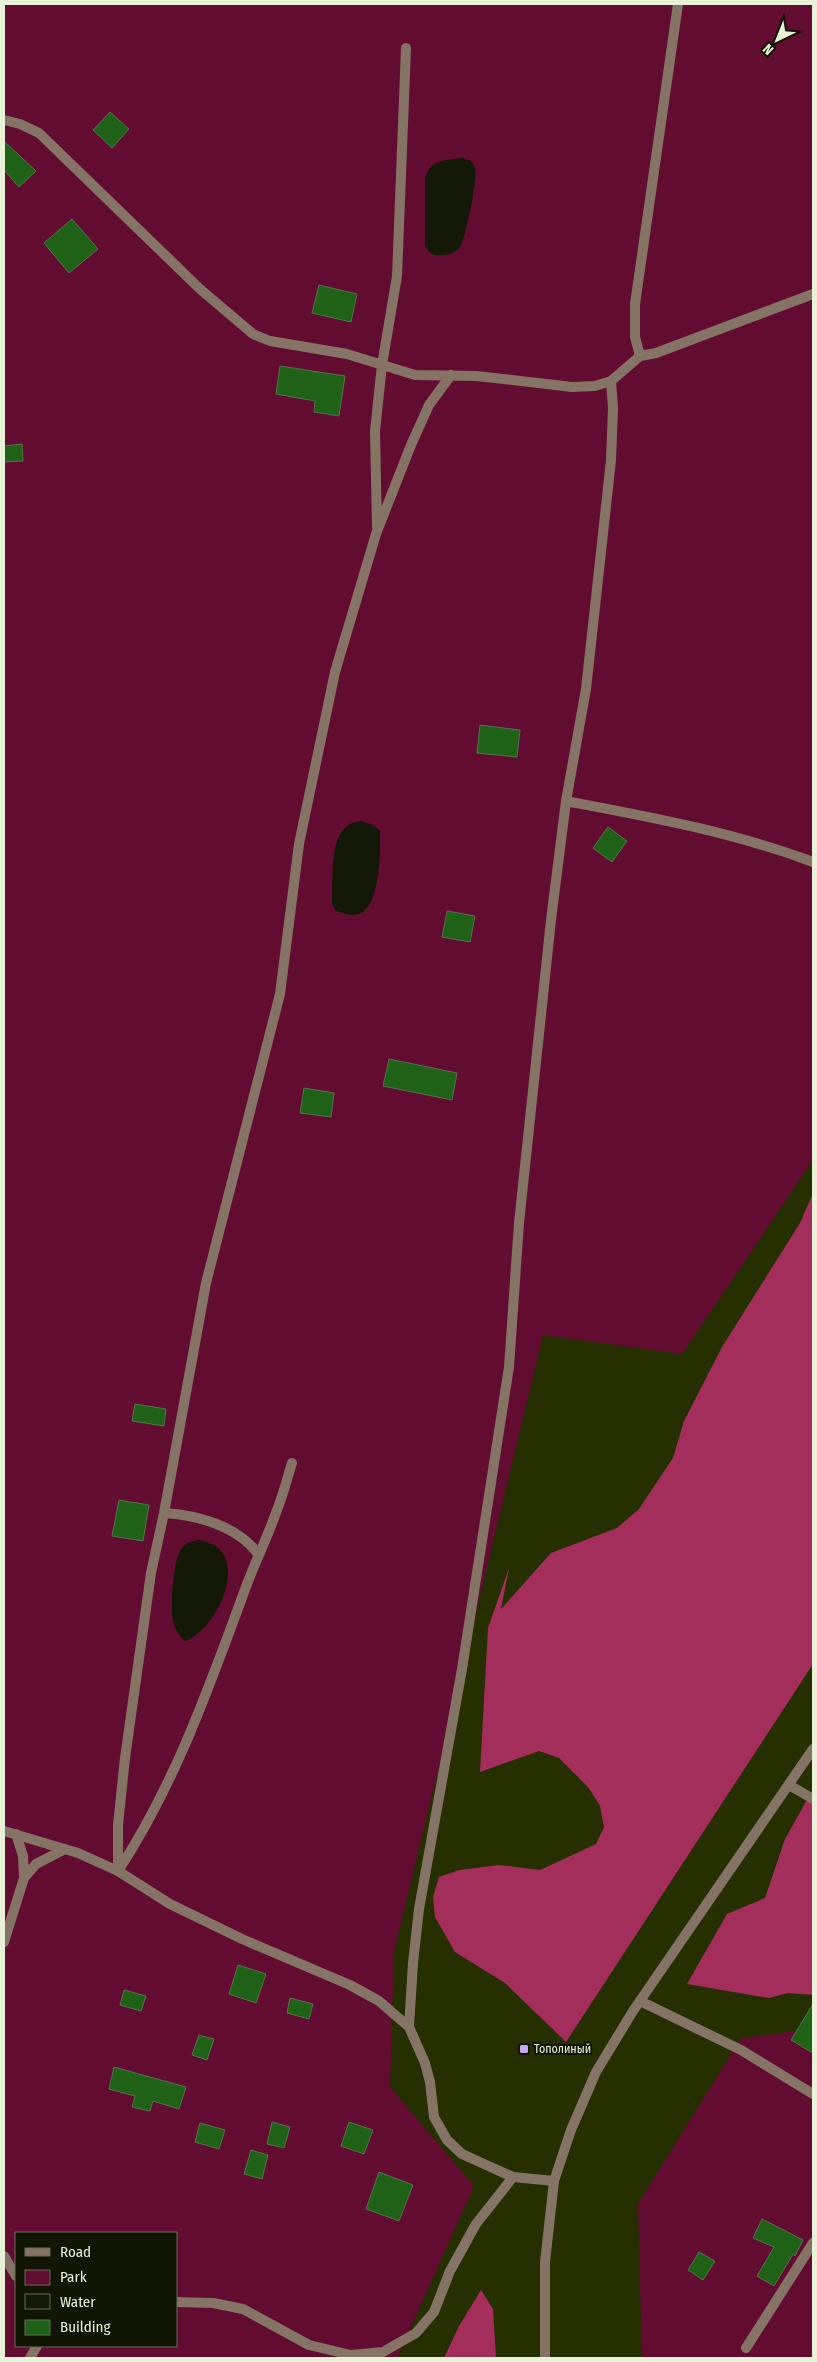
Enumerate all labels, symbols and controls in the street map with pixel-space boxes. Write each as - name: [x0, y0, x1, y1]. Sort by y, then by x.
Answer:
- north arrow: [752, 15, 802, 65]
- text: N: [760, 40, 777, 58]
- place label: Тополиный: [534, 2042, 591, 2056]
- marker: Тополиный: [518, 2043, 530, 2055]
- legend: [15, 2232, 178, 2347]
- text: Road: [60, 2243, 91, 2261]
- text: Park: [60, 2268, 87, 2286]
- text: Water: [60, 2293, 96, 2311]
- text: Building: [60, 2318, 111, 2336]

